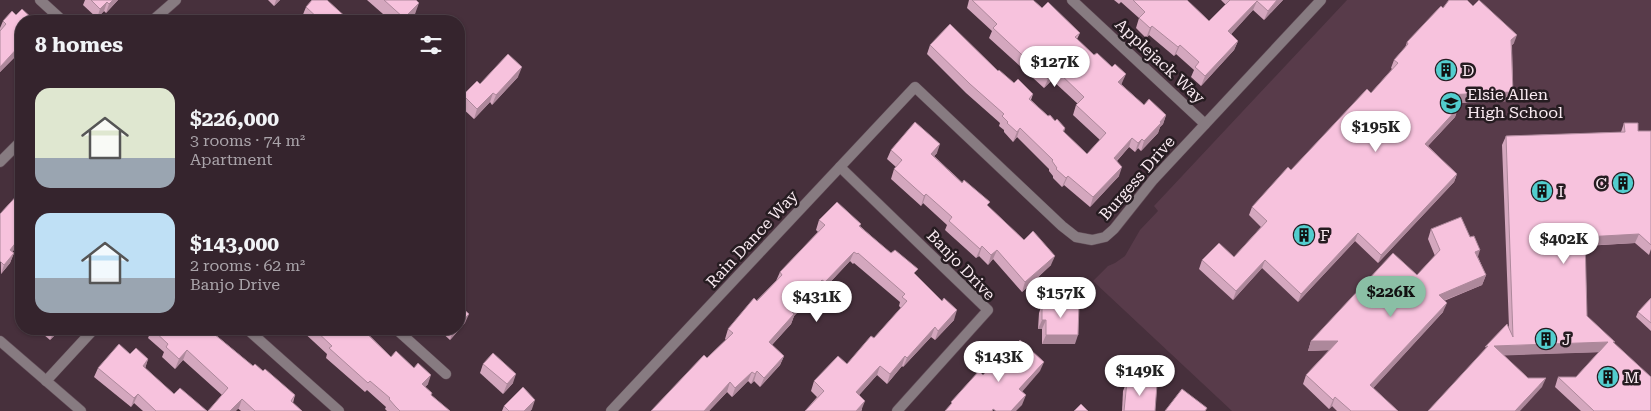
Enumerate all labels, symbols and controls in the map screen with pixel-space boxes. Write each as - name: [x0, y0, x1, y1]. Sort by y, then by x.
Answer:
- street label: Applejack Way: [1111, 15, 1209, 108]
- icon: filters: [417, 31, 445, 59]
- text: 8 homes: [35, 33, 123, 57]
- pin: $127K: [1020, 46, 1090, 88]
- text: $127K: [1031, 52, 1079, 71]
- building icon: D: [1434, 58, 1458, 82]
- place label: D: [1462, 61, 1474, 80]
- place label: Elsie Allen High School: [1467, 85, 1563, 122]
- school or university icon: Elsie Allen High School: [1439, 91, 1463, 115]
- text: $226,000: [190, 107, 279, 131]
- icon: home: [75, 108, 135, 168]
- pin: $195K: [1341, 110, 1411, 153]
- text: $195K: [1352, 117, 1400, 136]
- text: 3 rooms · 74 m²: [190, 131, 305, 150]
- street label: Burgess Drive: [1095, 132, 1179, 224]
- text: Apartment: [190, 150, 273, 169]
- building icon: C: [1611, 171, 1635, 195]
- place label: C: [1596, 174, 1607, 193]
- building icon: I: [1530, 179, 1554, 203]
- place label: I: [1558, 182, 1564, 201]
- street label: Rain Dance Way: [702, 186, 802, 291]
- pin: $402K: [1529, 222, 1599, 265]
- building icon: F: [1292, 223, 1316, 247]
- street label: Banjo Drive: [923, 226, 999, 304]
- place label: F: [1320, 226, 1330, 245]
- text: $402K: [1540, 229, 1588, 248]
- text: $143,000: [190, 232, 279, 256]
- icon: home: [75, 233, 135, 293]
- text: 2 rooms · 62 m²: [190, 256, 305, 275]
- text: Banjo Drive: [190, 275, 280, 294]
- pin: $157K: [1026, 276, 1096, 319]
- pin: $226K: [1356, 276, 1426, 318]
- pin: $431K: [782, 280, 852, 323]
- text: $226K: [1367, 282, 1415, 301]
- text: $157K: [1037, 283, 1085, 302]
- text: $431K: [793, 287, 841, 306]
- building icon: J: [1534, 327, 1558, 351]
- place label: J: [1562, 330, 1571, 349]
- pin: $143K: [964, 340, 1034, 383]
- text: $143K: [975, 347, 1023, 366]
- pin: $149K: [1105, 354, 1175, 397]
- text: $149K: [1116, 361, 1164, 380]
- building icon: M: [1596, 365, 1620, 389]
- place label: M: [1624, 368, 1639, 387]

